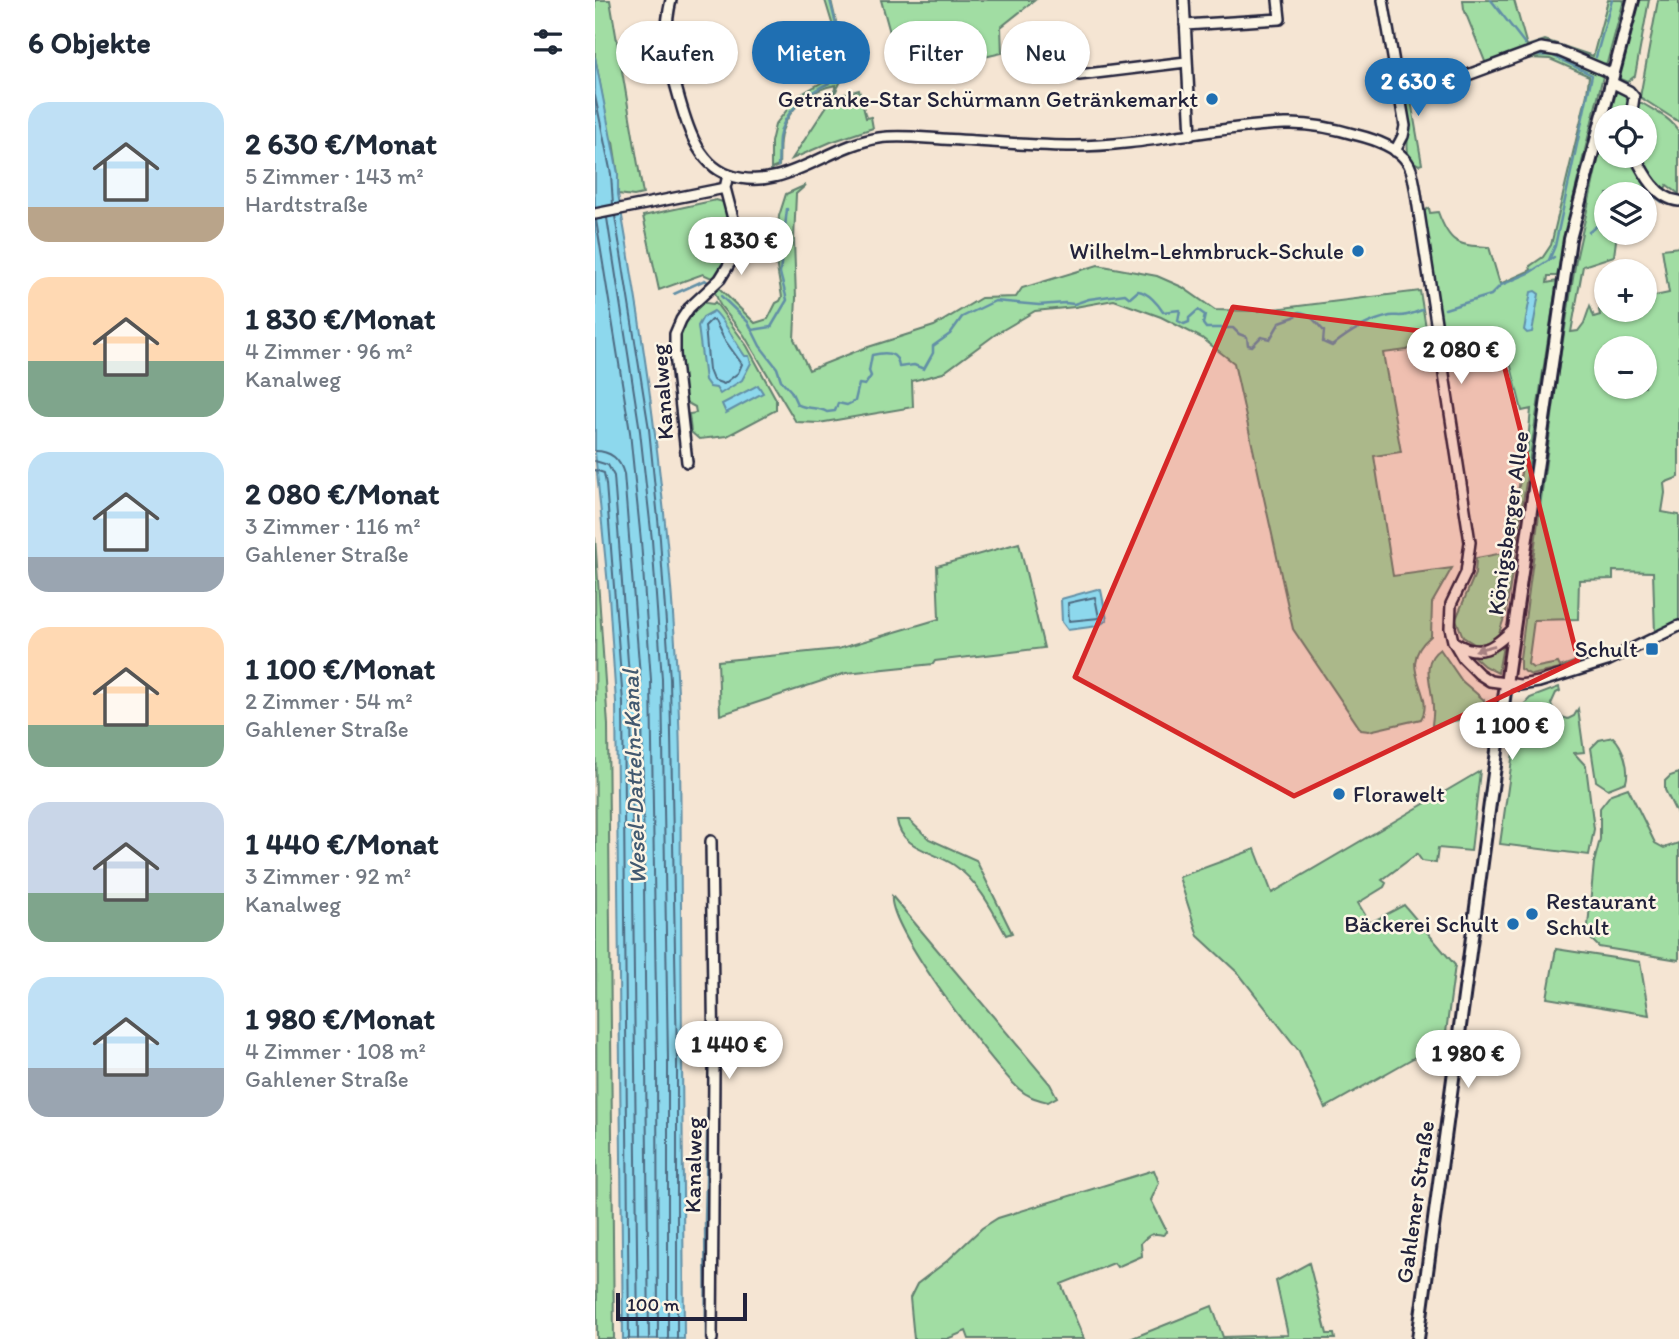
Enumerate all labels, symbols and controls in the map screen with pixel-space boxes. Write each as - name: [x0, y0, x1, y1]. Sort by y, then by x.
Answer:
- chip: Kaufen: [616, 21, 738, 84]
- chip: Mieten: [752, 21, 870, 84]
- chip: Filter: [884, 21, 987, 84]
- chip: Neu: [1001, 21, 1090, 84]
- icon: filters: [529, 23, 567, 61]
- text: 6 Objekte: [28, 24, 151, 61]
- pin: 2 630 €: [1353, 58, 1483, 118]
- text: 2 630 €: [1381, 67, 1455, 95]
- place label: Getränke-Star Schürmann Getränkemarkt: [778, 85, 1198, 113]
- marker: Getränke-Star Schürmann Getränkemarkt: [1204, 91, 1220, 107]
- map controls: [1594, 105, 1657, 399]
- button: locate: [1594, 105, 1657, 168]
- text: 2 630 €/Monat: [245, 125, 437, 162]
- icon: home: [84, 130, 168, 214]
- text: 5 Zimmer · 143 m²: [245, 162, 424, 190]
- button: layers: [1594, 182, 1657, 245]
- text: Hardtstraße: [245, 190, 368, 218]
- pin: 1 830 €: [676, 218, 806, 277]
- text: 1 830 €: [704, 226, 778, 254]
- place label: Wilhelm-Lehmbruck-Schule: [1069, 237, 1344, 265]
- marker: Wilhelm-Lehmbruck-Schule: [1350, 243, 1366, 259]
- button: +: [1594, 259, 1657, 322]
- text: 1 830 €/Monat: [245, 300, 435, 337]
- icon: home: [84, 305, 168, 389]
- pin: 2 080 €: [1396, 326, 1526, 386]
- text: 2 080 €: [1423, 335, 1499, 363]
- button: −: [1594, 336, 1657, 399]
- text: 4 Zimmer · 96 m²: [245, 337, 413, 365]
- street label: Kanalweg: [645, 343, 679, 441]
- text: Kanalweg: [245, 365, 341, 393]
- street label: Königsberger Allee: [1481, 429, 1535, 617]
- text: 2 080 €/Monat: [245, 475, 439, 512]
- icon: home: [84, 480, 168, 564]
- text: 3 Zimmer · 116 m²: [245, 512, 421, 540]
- text: Gahlener Straße: [245, 540, 409, 568]
- place label: Schult: [1575, 635, 1638, 663]
- marker: Schult: [1644, 641, 1660, 657]
- one-way arrow: [1474, 643, 1496, 654]
- text: 1 100 €/Monat: [245, 650, 435, 687]
- icon: home: [84, 655, 168, 739]
- water label: Wesel-Datteln-Kanal: [615, 667, 652, 885]
- text: 2 Zimmer · 54 m²: [245, 687, 413, 715]
- pin: 1 100 €: [1447, 702, 1577, 762]
- text: 1 100 €: [1475, 711, 1549, 739]
- text: Gahlener Straße: [245, 715, 409, 743]
- place label: Florawelt: [1353, 780, 1445, 808]
- marker: Florawelt: [1331, 786, 1347, 802]
- text: 1 440 €/Monat: [245, 825, 439, 862]
- icon: home: [84, 830, 168, 914]
- text: 3 Zimmer · 92 m²: [245, 862, 411, 890]
- place label: Restaurant Schult: [1546, 887, 1657, 941]
- text: Kanalweg: [245, 890, 341, 918]
- marker: Restaurant Schult: [1524, 906, 1540, 922]
- place label: Bäckerei Schult: [1344, 910, 1499, 938]
- marker: Bäckerei Schult: [1505, 916, 1521, 932]
- text: 1 980 €/Monat: [245, 1000, 435, 1037]
- icon: home: [84, 1005, 168, 1089]
- pin: 1 440 €: [664, 1021, 794, 1081]
- text: 1 440 €: [691, 1030, 767, 1058]
- pin: 1 980 €: [1403, 1030, 1533, 1090]
- text: 4 Zimmer · 108 m²: [245, 1037, 426, 1065]
- text: 1 980 €: [1432, 1039, 1504, 1067]
- text: Gahlener Straße: [245, 1065, 409, 1093]
- street label: Kanalweg: [678, 1117, 708, 1213]
- street label: Gahlener Straße: [1390, 1119, 1440, 1285]
- scale bar: [616, 1290, 747, 1322]
- text: 100 m: [627, 1293, 679, 1316]

